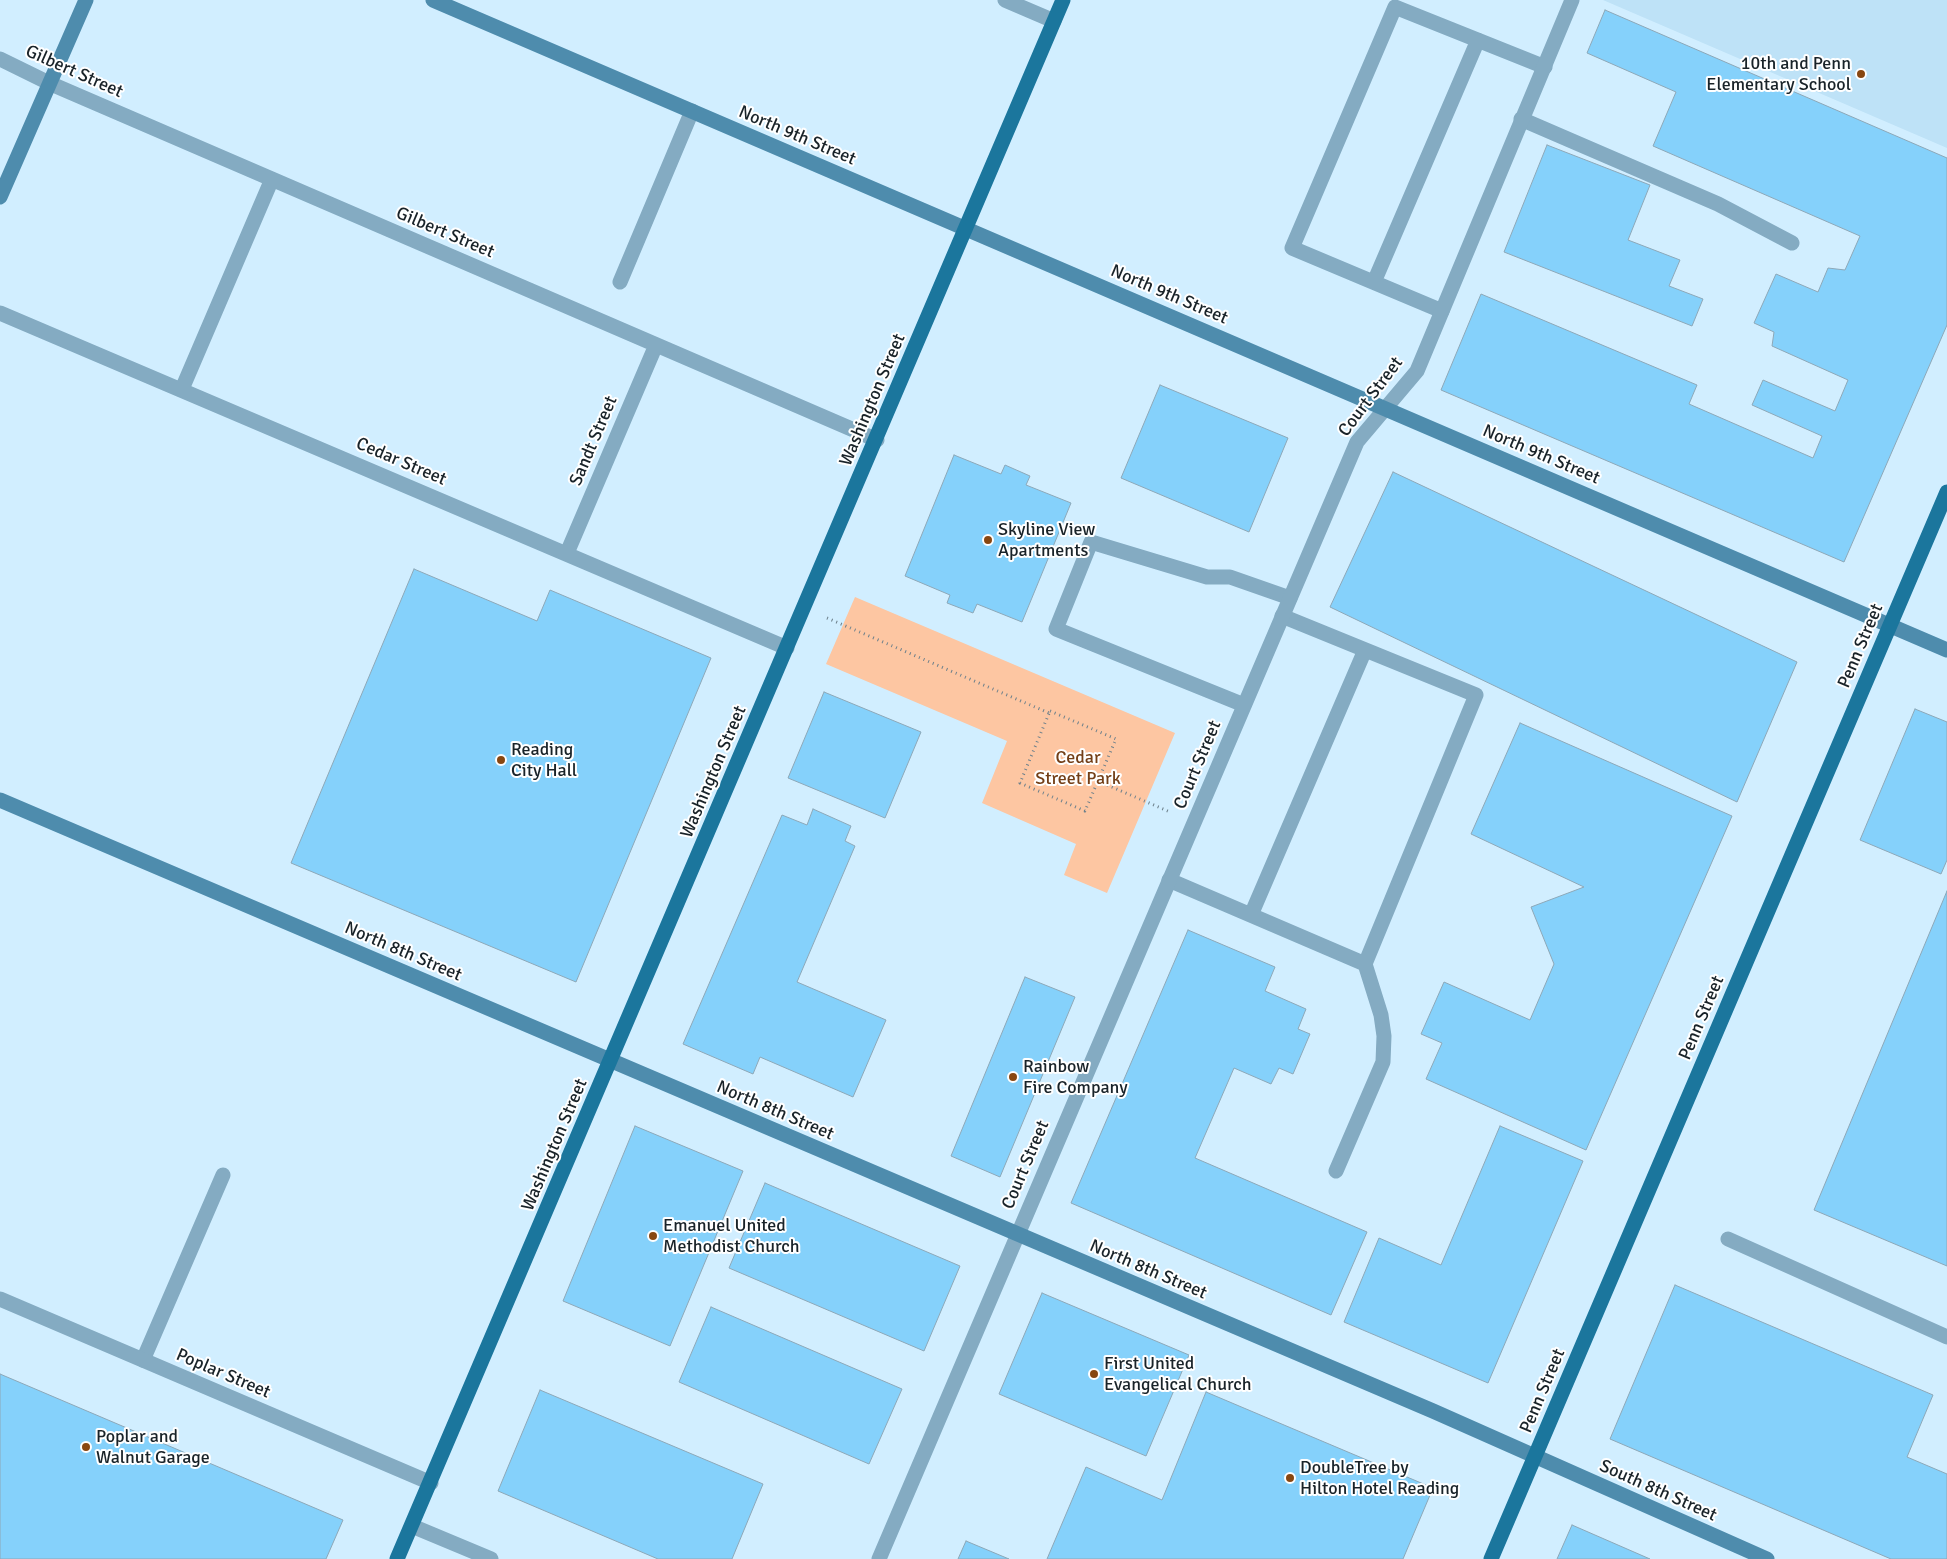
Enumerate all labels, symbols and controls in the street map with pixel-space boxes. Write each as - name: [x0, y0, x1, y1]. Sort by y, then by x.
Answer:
- street label: Gilbert Street: [22, 41, 126, 103]
- place label: 10th and Penn Elementary School: [1706, 53, 1851, 96]
- marker: 10th and Penn Elementary School: [1855, 68, 1867, 80]
- street label: North 9th Street: [735, 102, 859, 170]
- street label: Gilbert Street: [393, 203, 497, 263]
- street label: North 9th Street: [1107, 261, 1231, 329]
- street label: Washington Street: [835, 331, 911, 469]
- street label: Court Street: [1334, 353, 1408, 441]
- street label: Sandt Street: [565, 393, 623, 489]
- street label: North 9th Street: [1479, 421, 1603, 489]
- street label: Cedar Street: [353, 433, 449, 491]
- place label: Skyline View Apartments: [998, 519, 1095, 562]
- marker: Skyline View Apartments: [982, 534, 994, 546]
- street label: Penn Street: [1834, 601, 1888, 691]
- street label: Washington Street: [676, 703, 752, 841]
- street label: Court Street: [1170, 717, 1226, 813]
- place label: Reading City Hall: [511, 739, 577, 782]
- park label: Cedar Street Park: [1035, 747, 1121, 790]
- marker: Reading City Hall: [495, 754, 507, 766]
- street label: North 8th Street: [341, 918, 465, 986]
- street label: Penn Street: [1675, 973, 1729, 1063]
- place label: Rainbow Fire Company: [1023, 1056, 1128, 1098]
- marker: Rainbow Fire Company: [1007, 1071, 1019, 1083]
- street label: Washington Street: [517, 1076, 593, 1214]
- street label: North 8th Street: [713, 1077, 837, 1145]
- street label: Court Street: [998, 1117, 1054, 1213]
- place label: Emanuel United Methodist Church: [663, 1215, 800, 1258]
- marker: Emanuel United Methodist Church: [647, 1230, 659, 1242]
- street label: North 8th Street: [1086, 1236, 1210, 1304]
- street label: Poplar Street: [173, 1344, 273, 1404]
- street label: Penn Street: [1516, 1346, 1570, 1436]
- place label: First United Evangelical Church: [1104, 1353, 1252, 1396]
- marker: First United Evangelical Church: [1088, 1368, 1100, 1380]
- place label: Poplar and Walnut Garage: [96, 1426, 210, 1468]
- marker: Poplar and Walnut Garage: [80, 1441, 92, 1453]
- street label: South 8th Street: [1596, 1456, 1720, 1526]
- place label: DoubleTree by Hilton Hotel Reading: [1300, 1457, 1459, 1500]
- marker: DoubleTree by Hilton Hotel Reading: [1284, 1472, 1296, 1484]

